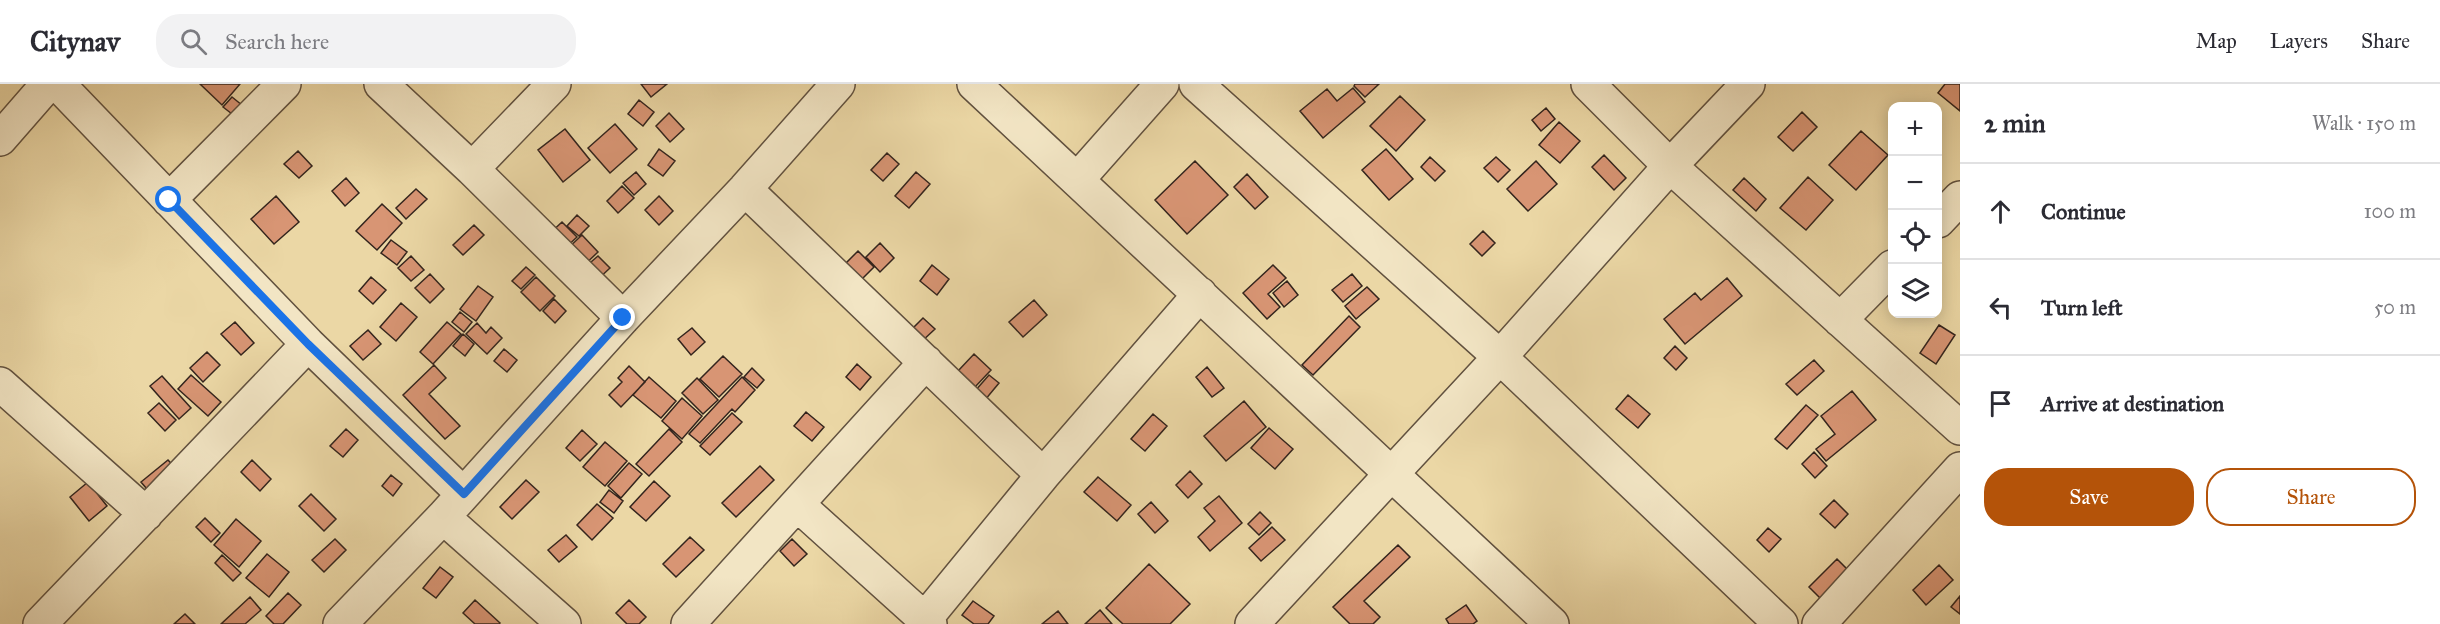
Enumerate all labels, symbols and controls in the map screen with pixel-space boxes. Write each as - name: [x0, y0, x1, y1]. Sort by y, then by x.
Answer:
- search box: [156, 14, 576, 68]
- text: Citynav: [30, 24, 120, 59]
- icon: search: [177, 25, 210, 58]
- text: Search here: [225, 28, 329, 55]
- text: Map: [2196, 28, 2237, 54]
- text: Layers: [2270, 28, 2328, 54]
- text: Share: [2361, 28, 2410, 54]
- map controls: [1888, 102, 1942, 318]
- button: +: [1888, 102, 1942, 156]
- text: 2 min: [1984, 107, 2045, 139]
- text: Walk · 150 m: [2312, 111, 2416, 135]
- button: −: [1888, 156, 1942, 210]
- route start: [155, 186, 181, 212]
- icon: ahead: [1984, 195, 2017, 228]
- text: Continue: [2041, 198, 2126, 225]
- text: 100 m: [2364, 199, 2416, 223]
- button: locate: [1888, 210, 1942, 264]
- button: layers: [1888, 264, 1942, 318]
- icon: left: [1984, 291, 2017, 324]
- text: Turn left: [2041, 294, 2123, 321]
- text: 50 m: [2374, 295, 2416, 319]
- route end: [609, 304, 635, 330]
- icon: arrive: [1984, 387, 2017, 420]
- text: Arrive at destination: [2041, 390, 2224, 417]
- button: Save: [1984, 468, 2194, 526]
- button: Share: [2206, 468, 2416, 526]

